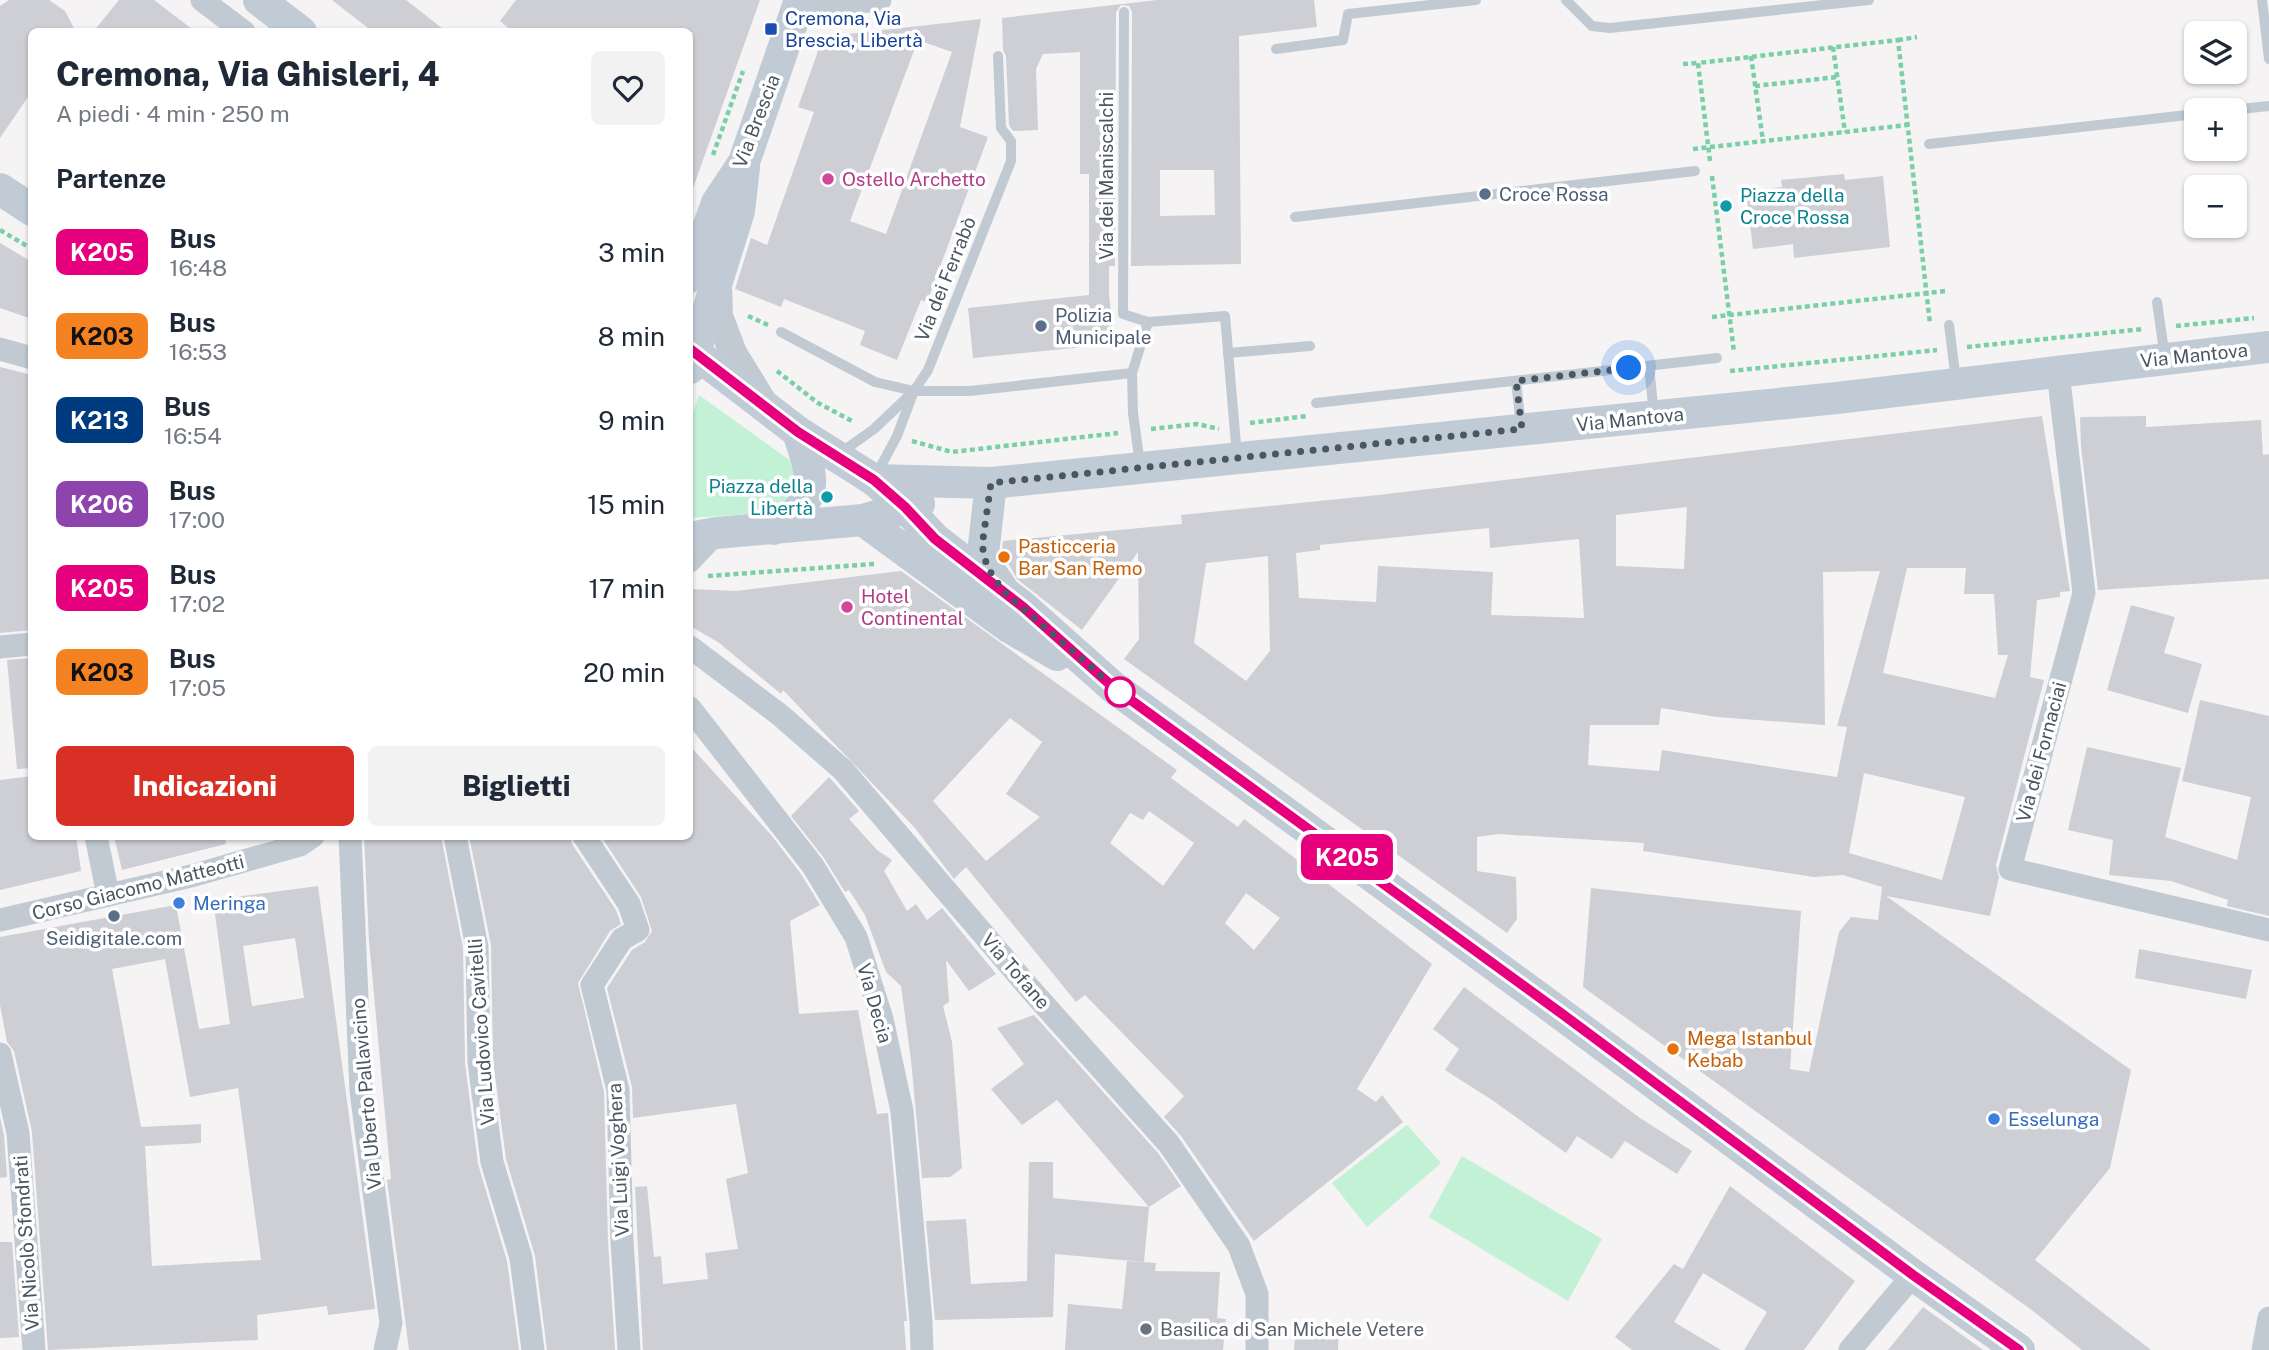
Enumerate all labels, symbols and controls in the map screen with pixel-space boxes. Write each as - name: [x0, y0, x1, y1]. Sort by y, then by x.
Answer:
- place label: Cremona, Via Brescia, Libertà: [785, 7, 923, 51]
- marker: Cremona, Via Brescia, Libertà: [763, 21, 779, 37]
- map controls: [2184, 21, 2247, 238]
- button: layers: [2184, 21, 2247, 84]
- button: heart: [591, 51, 665, 125]
- text: Cremona, Via Ghisleri, 4: [56, 55, 440, 93]
- street label: Via Brescia: [728, 71, 784, 171]
- street label: Via dei Maniscalchi: [1095, 92, 1117, 260]
- button: +: [2184, 98, 2247, 161]
- text: A piedi · 4 min · 250 m: [56, 100, 290, 127]
- text: Partenze: [56, 163, 166, 194]
- place label: Ostello Archetto: [842, 168, 986, 190]
- marker: Ostello Archetto: [820, 171, 836, 187]
- button: −: [2184, 175, 2247, 238]
- place label: Croce Rossa: [1499, 183, 1609, 205]
- place label: Piazza della Croce Rossa: [1740, 184, 1850, 228]
- marker: Croce Rossa: [1477, 186, 1493, 202]
- marker: Piazza della Croce Rossa: [1718, 198, 1734, 214]
- street label: Via dei Ferrabò: [910, 213, 980, 345]
- text: Bus: [169, 223, 216, 254]
- text: 3 min: [598, 237, 665, 268]
- text: K205: [70, 238, 134, 266]
- text: 16:48: [169, 254, 227, 281]
- place label: Polizia Municipale: [1055, 304, 1151, 348]
- text: Bus: [169, 307, 216, 338]
- marker: Polizia Municipale: [1033, 318, 1049, 334]
- text: 8 min: [598, 321, 665, 352]
- text: K203: [70, 322, 134, 350]
- text: 16:53: [169, 338, 227, 365]
- street label: Via Mantova: [2139, 338, 2249, 372]
- your location: [1611, 350, 1646, 385]
- text: Bus: [164, 391, 211, 422]
- street label: Via Mantova: [1575, 402, 1685, 436]
- text: 9 min: [598, 405, 665, 436]
- text: K213: [70, 406, 129, 434]
- text: 16:54: [164, 422, 222, 449]
- text: Bus: [169, 475, 216, 506]
- place label: Piazza della Libertà: [709, 475, 813, 519]
- text: 15 min: [587, 489, 665, 520]
- marker: Piazza della Libertà: [819, 489, 835, 505]
- text: K206: [70, 490, 134, 518]
- text: 17:00: [169, 506, 225, 533]
- place label: Pasticceria Bar San Remo: [1018, 535, 1143, 579]
- marker: Pasticceria Bar San Remo: [996, 549, 1012, 565]
- text: Bus: [169, 559, 216, 590]
- text: 17 min: [588, 573, 665, 604]
- text: K205: [70, 574, 134, 602]
- place label: Hotel Continental: [861, 585, 963, 629]
- text: 17:02: [169, 590, 225, 617]
- marker: Hotel Continental: [839, 599, 855, 615]
- text: Bus: [169, 643, 216, 674]
- text: 20 min: [583, 657, 665, 688]
- text: K203: [70, 658, 134, 686]
- text: 17:05: [169, 674, 226, 701]
- unlabelled marker: [1105, 677, 1135, 707]
- street label: Via dei Fornaciai: [2012, 679, 2070, 825]
- button: Indicazioni: [56, 746, 354, 826]
- button: Biglietti: [368, 746, 665, 826]
- line badge: K205: [1298, 834, 1396, 880]
- text: K205: [1315, 843, 1379, 871]
- street label: Corso Giacomo Matteotti: [30, 850, 246, 924]
- place label: Meringa: [193, 892, 266, 914]
- marker: Meringa: [171, 895, 187, 911]
- marker: Seidigitale.com: [106, 908, 122, 924]
- place label: Seidigitale.com: [46, 927, 182, 949]
- street label: Via Tofane: [977, 929, 1055, 1013]
- street label: Via Ludovico Cavitelli: [463, 938, 499, 1126]
- street label: Via Decia: [853, 961, 897, 1045]
- street label: Via Uberto Pallavicino: [347, 997, 385, 1191]
- place label: Mega Istanbul Kebab: [1687, 1027, 1813, 1071]
- marker: Mega Istanbul Kebab: [1665, 1041, 1681, 1057]
- street label: Via Luigi Voghera: [603, 1083, 633, 1237]
- place label: Esselunga: [2008, 1108, 2099, 1130]
- marker: Esselunga: [1986, 1111, 2002, 1127]
- street label: Via Nicolò Sfondrati: [9, 1155, 43, 1331]
- place label: Basilica di San Michele Vetere: [1160, 1318, 1424, 1340]
- marker: Basilica di San Michele Vetere: [1138, 1321, 1154, 1337]

